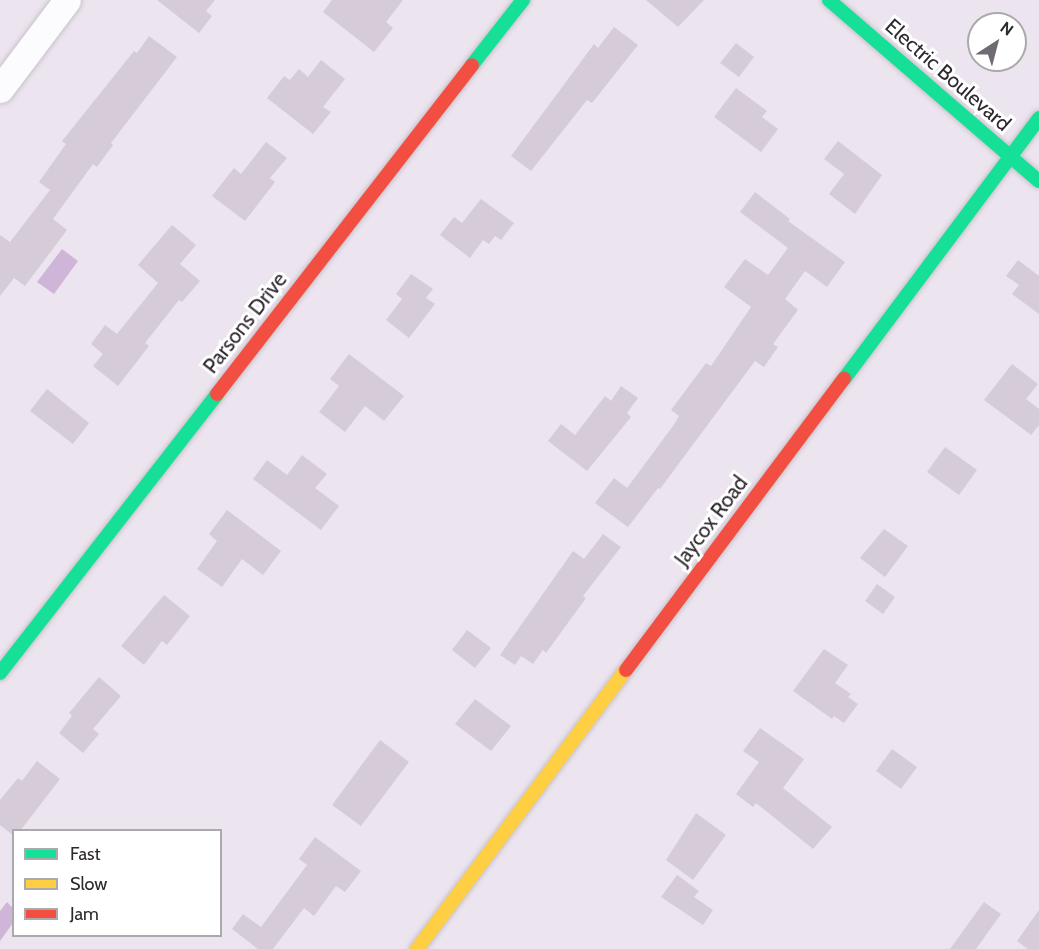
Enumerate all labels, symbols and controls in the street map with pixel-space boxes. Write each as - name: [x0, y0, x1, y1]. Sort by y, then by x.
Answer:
- north arrow: [967, 12, 1027, 72]
- street label: Electric Boulevard: [880, 14, 1016, 136]
- text: N: [997, 18, 1017, 40]
- street label: Parsons Drive: [198, 268, 292, 378]
- street label: Jaycox Road: [669, 471, 753, 571]
- legend: [12, 829, 222, 937]
- text: Fast: [70, 843, 101, 865]
- text: Slow: [70, 873, 107, 895]
- text: Jam: [70, 903, 99, 925]

